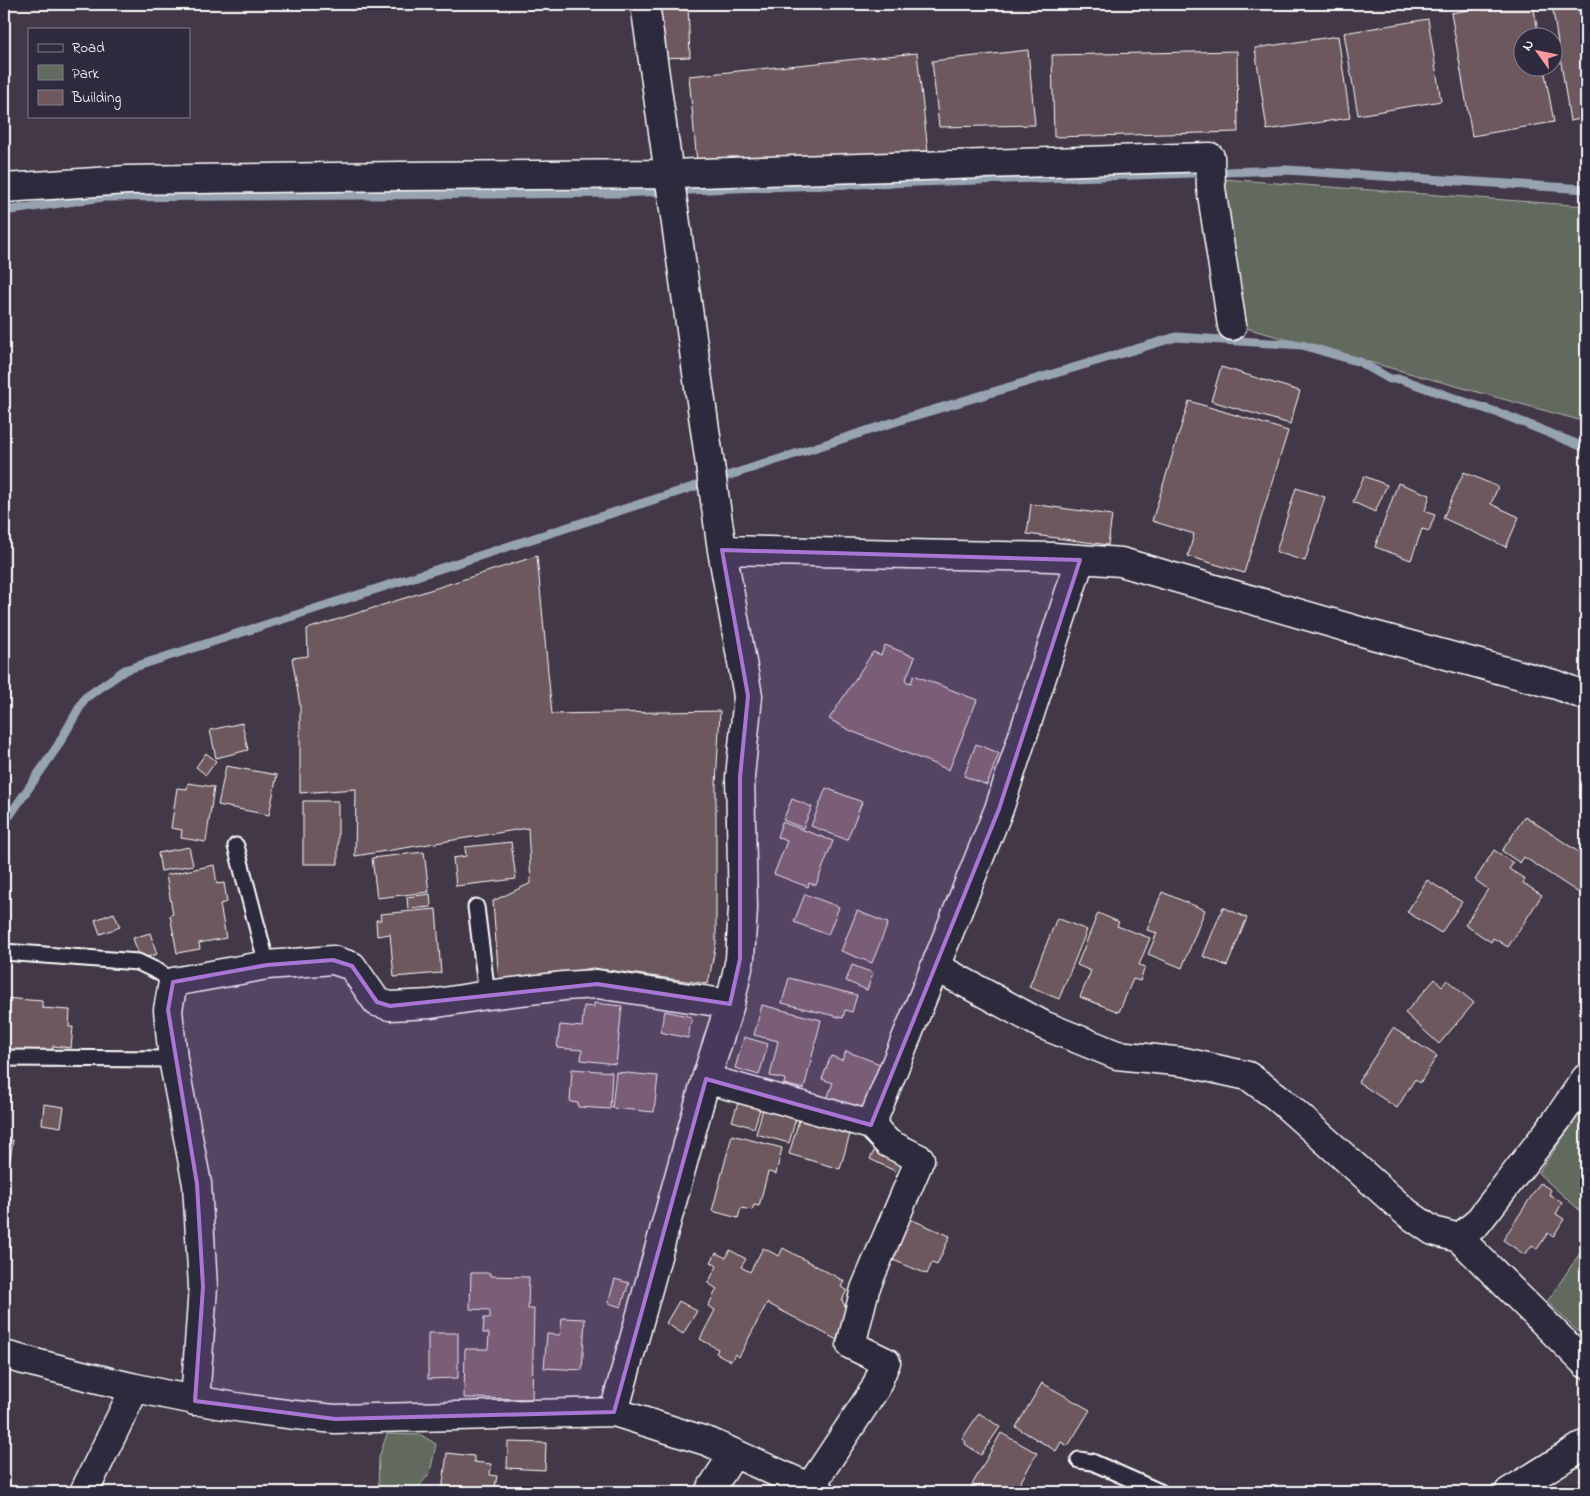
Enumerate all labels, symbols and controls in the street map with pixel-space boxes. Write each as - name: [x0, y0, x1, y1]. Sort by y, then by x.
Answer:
- legend: [28, 28, 190, 118]
- north arrow: [1512, 28, 1562, 78]
- text: N: [1517, 36, 1540, 55]
- text: Road: [72, 37, 105, 59]
- text: Park: [72, 63, 100, 85]
- text: Building: [71, 87, 121, 110]

